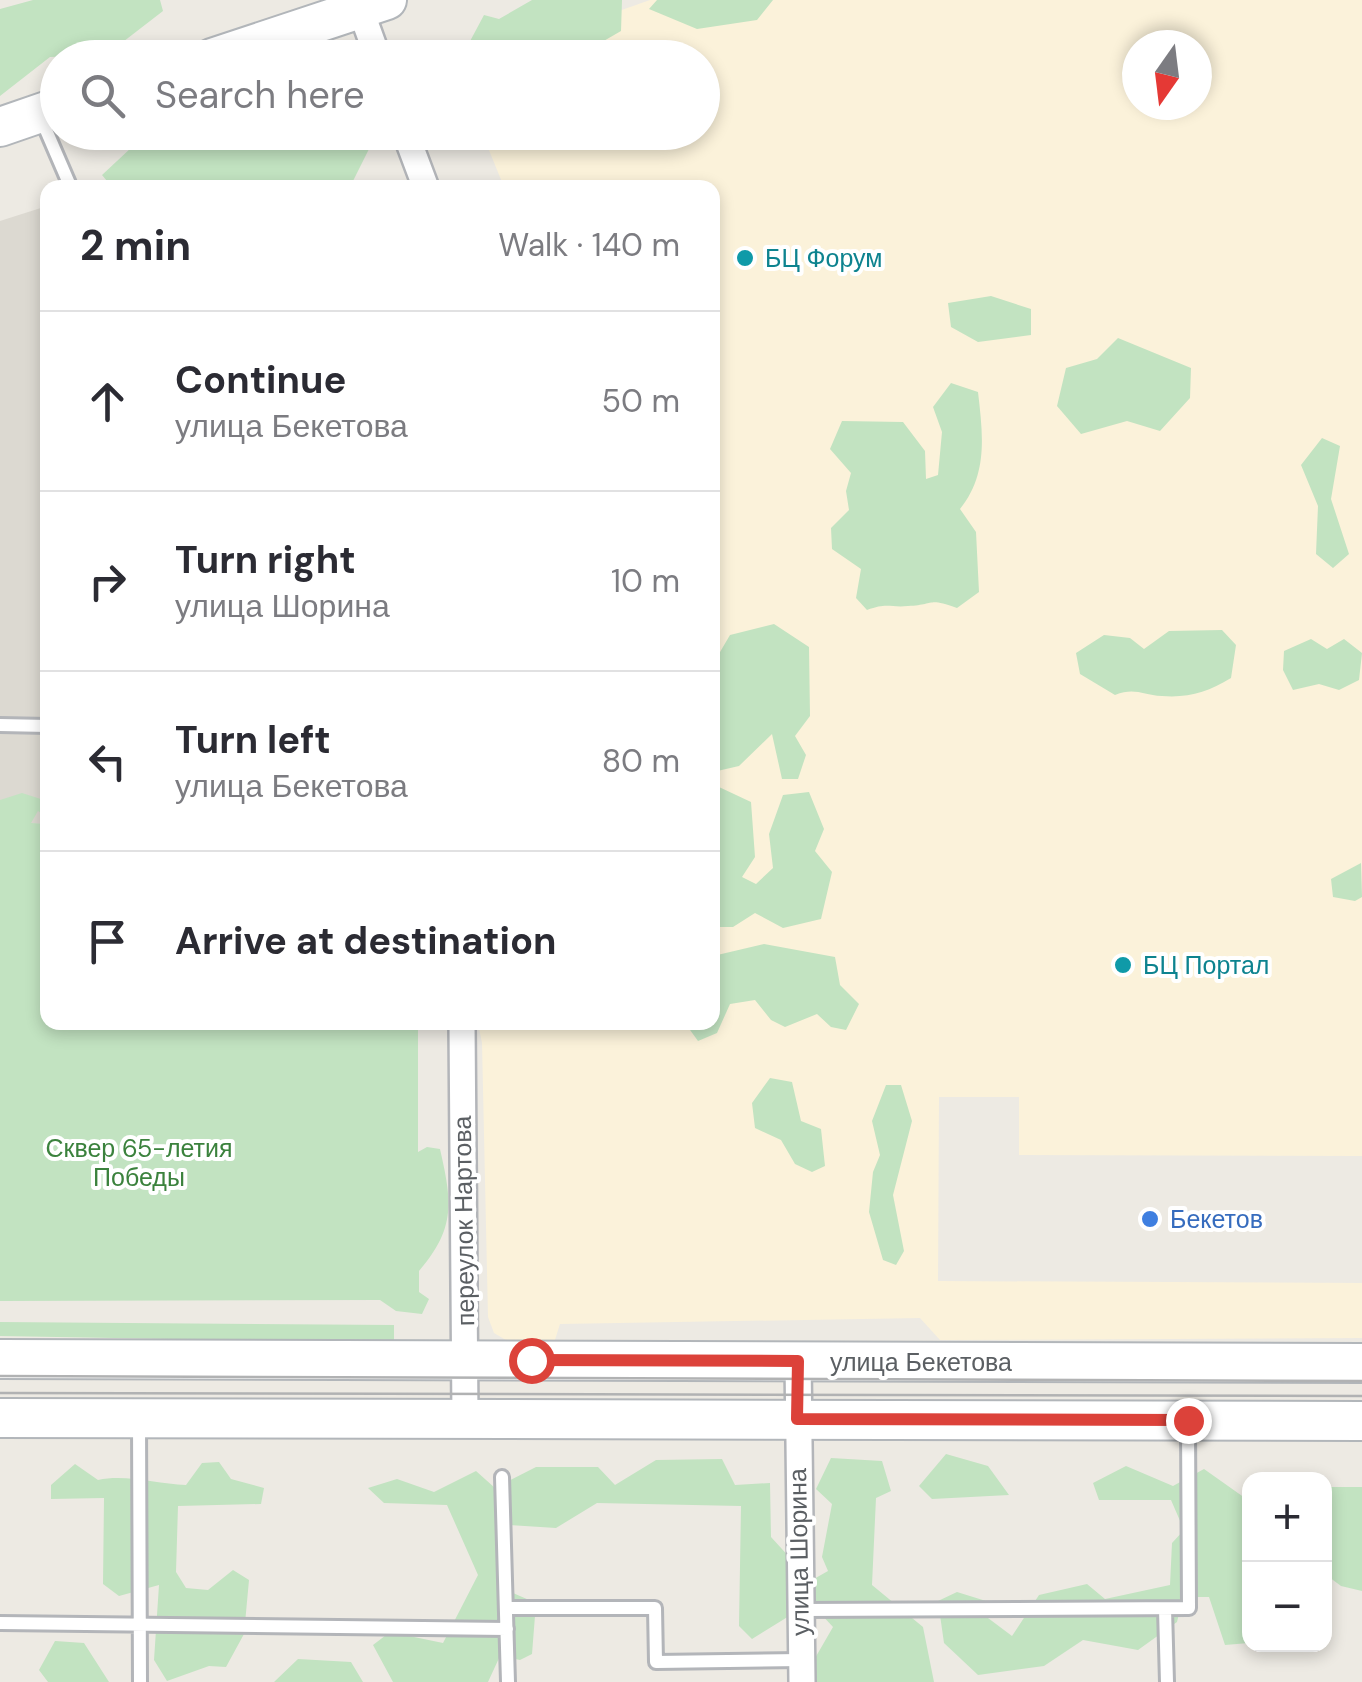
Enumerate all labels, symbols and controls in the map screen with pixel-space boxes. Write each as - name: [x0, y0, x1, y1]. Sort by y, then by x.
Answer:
- north arrow: [1122, 30, 1212, 120]
- search box: [40, 40, 720, 150]
- icon: search: [75, 68, 130, 123]
- text: Search here: [155, 70, 365, 120]
- text: 2 min: [80, 218, 191, 273]
- text: Walk · 140 m: [498, 224, 680, 266]
- place label: БЦ Форум: [765, 242, 883, 275]
- marker: БЦ Форум: [734, 247, 756, 269]
- text: Continue: [175, 355, 346, 405]
- icon: ahead: [80, 374, 135, 429]
- text: 50 m: [602, 380, 680, 422]
- text: улица Бекетова: [175, 405, 408, 447]
- text: Turn right: [175, 535, 356, 585]
- icon: right: [80, 554, 135, 609]
- text: 10 m: [611, 560, 680, 602]
- text: улица Шорина: [175, 585, 390, 627]
- text: Turn left: [175, 715, 331, 765]
- icon: left: [80, 734, 135, 789]
- text: 80 m: [602, 740, 680, 782]
- text: улица Бекетова: [175, 765, 408, 807]
- icon: arrive: [80, 914, 135, 969]
- text: Arrive at destination: [175, 916, 557, 966]
- place label: БЦ Портал: [1143, 949, 1269, 982]
- marker: БЦ Портал: [1112, 954, 1134, 976]
- street label: переулок Нартова: [446, 1115, 482, 1327]
- park label: Сквер 65-летия Победы: [45, 1132, 233, 1194]
- place label: Бекетов: [1170, 1203, 1263, 1236]
- marker: Бекетов: [1139, 1208, 1161, 1230]
- route start: [509, 1338, 555, 1384]
- street label: улица Бекетова: [830, 1346, 1012, 1379]
- route end: [1166, 1398, 1212, 1444]
- street label: улица Шорина: [781, 1468, 817, 1636]
- map controls: [1242, 1472, 1332, 1652]
- button: +: [1242, 1472, 1332, 1562]
- button: −: [1242, 1562, 1332, 1652]

